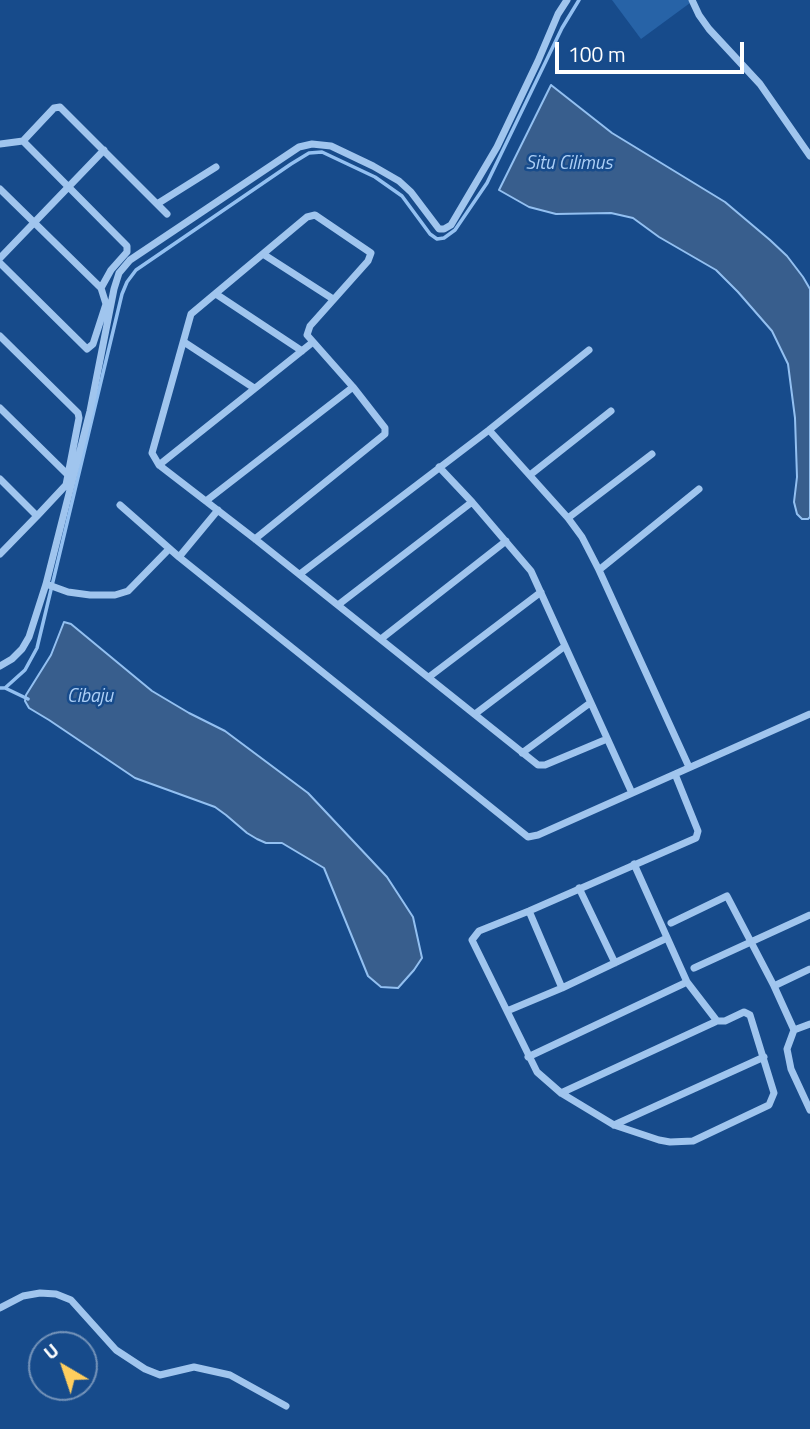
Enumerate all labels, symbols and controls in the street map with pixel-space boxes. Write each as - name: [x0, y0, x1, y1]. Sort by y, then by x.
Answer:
- scale bar: [558, 28, 747, 72]
- text: 100 m: [568, 38, 625, 70]
- water label: Situ Cilimus: [526, 153, 612, 175]
- water label: Cibaju: [67, 686, 113, 708]
- north arrow: [28, 1331, 98, 1401]
- text: U: [37, 1336, 65, 1366]

